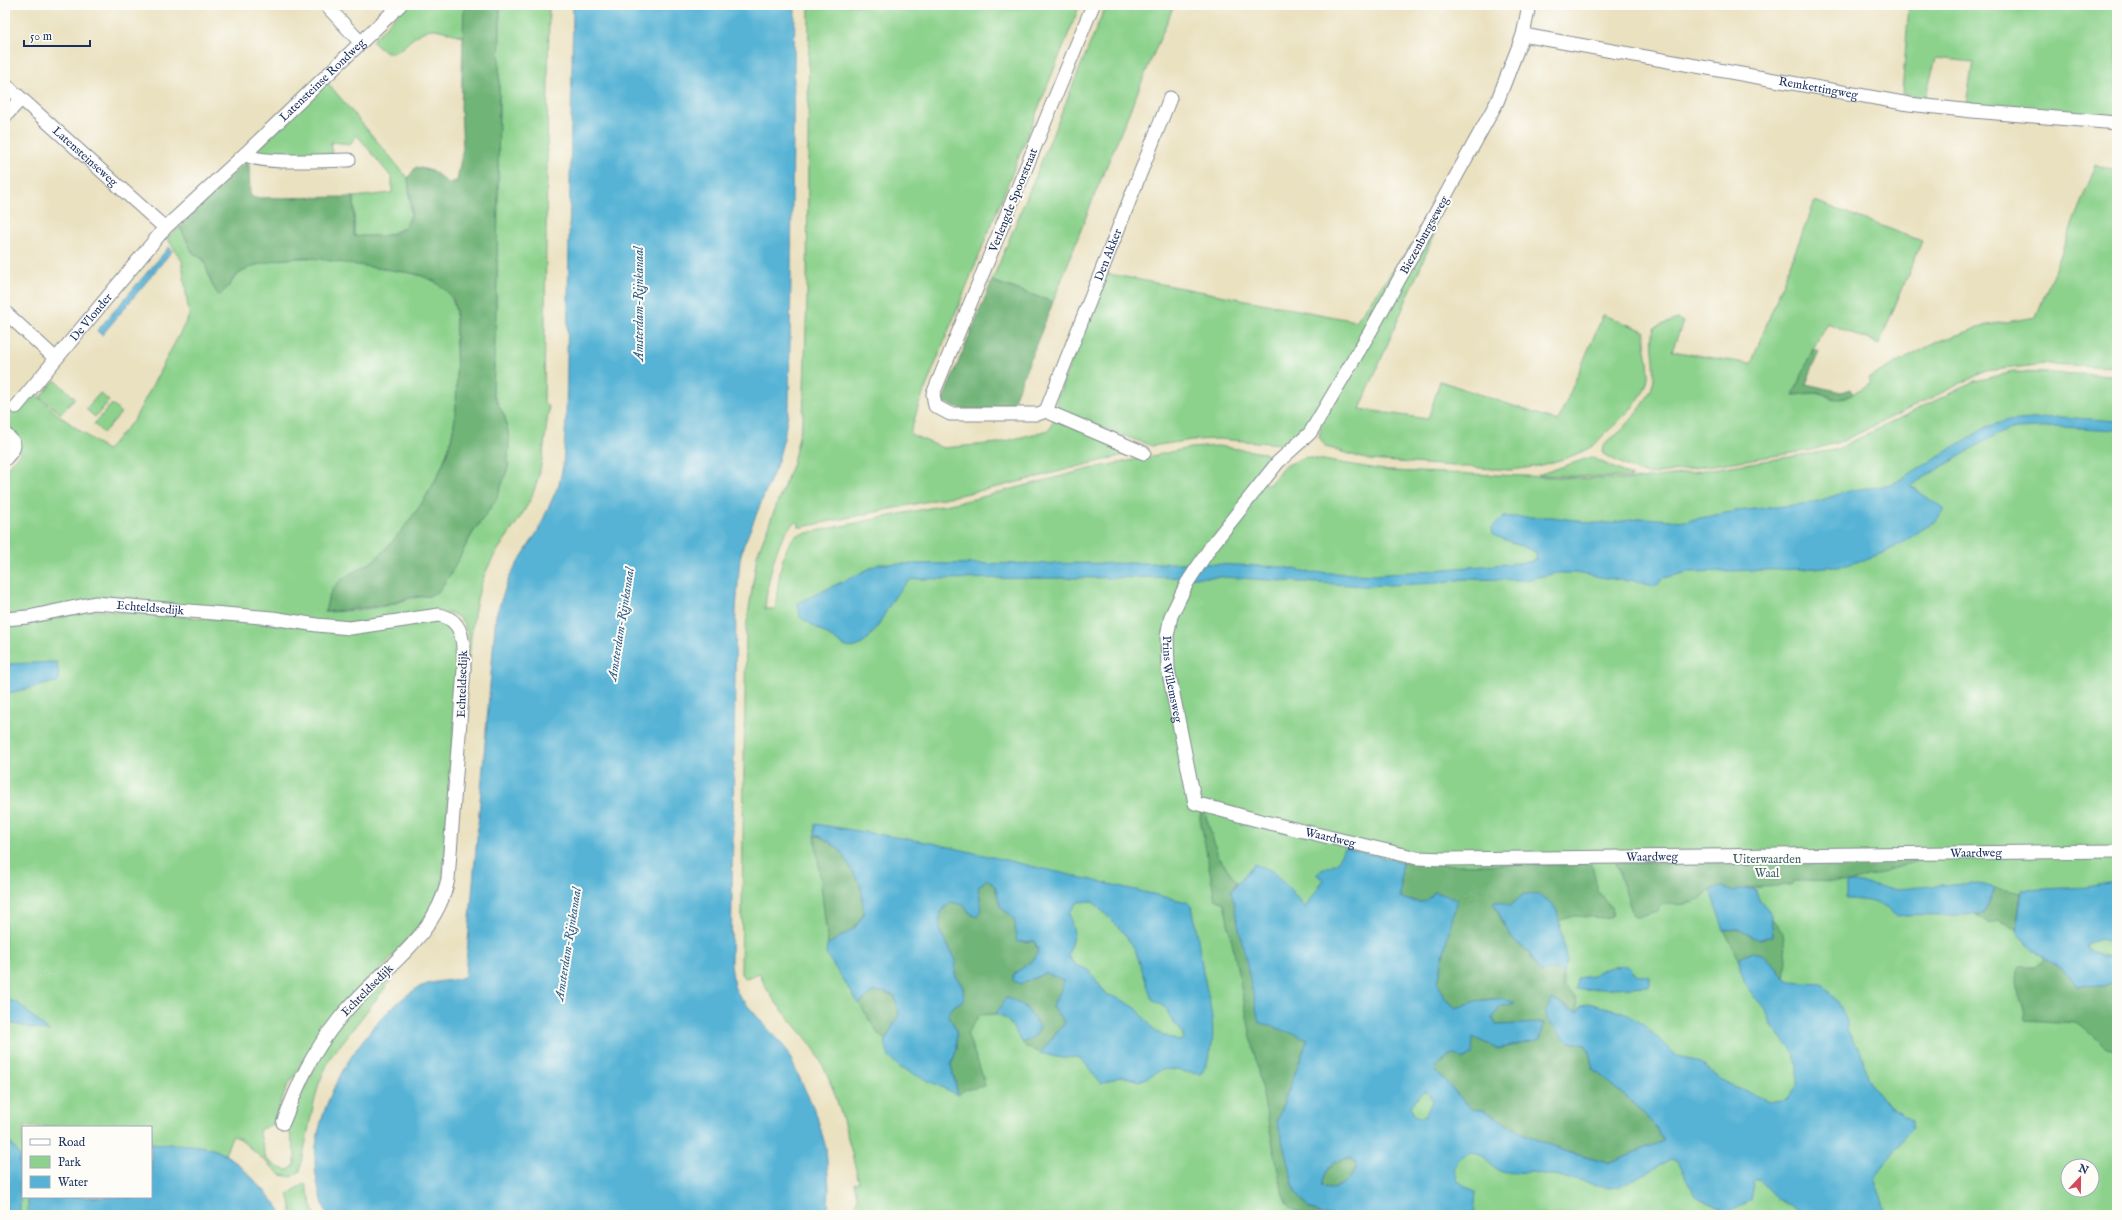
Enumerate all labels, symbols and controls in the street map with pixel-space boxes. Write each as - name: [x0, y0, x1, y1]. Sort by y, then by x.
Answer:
- scale bar: [24, 22, 90, 48]
- text: 50 m: [30, 29, 52, 44]
- street label: Latensteinse Rondweg: [276, 35, 369, 125]
- street label: Remkettingweg: [1777, 74, 1859, 103]
- street label: Latensteinseweg: [49, 123, 121, 190]
- street label: Verlengde Spoorstraat: [985, 146, 1042, 256]
- street label: Biezenburgseweg: [1397, 193, 1452, 277]
- street label: Den Akker: [1091, 226, 1126, 283]
- water label: Amsterdam-Rijnkanaal: [631, 246, 648, 363]
- street label: De Vlonder: [67, 290, 116, 345]
- water label: Amsterdam-Rijnkanaal: [604, 565, 639, 684]
- street label: Echteldsedijk: [116, 598, 185, 619]
- street label: Prins Willemsweg: [1159, 635, 1186, 724]
- street label: Echteldsedijk: [454, 649, 471, 718]
- street label: Waardweg: [1304, 825, 1358, 851]
- street label: Waardweg: [1950, 845, 2002, 861]
- street label: Waardweg: [1626, 849, 1678, 865]
- park label: Uiterwaarden Waal: [1733, 852, 1802, 881]
- water label: Amsterdam-Rijnkanaal: [551, 885, 586, 1004]
- street label: Echteldsedijk: [338, 961, 397, 1020]
- legend: [22, 1126, 152, 1198]
- text: Road: [58, 1135, 86, 1150]
- text: Park: [58, 1155, 81, 1170]
- north arrow: [2060, 1158, 2100, 1198]
- text: N: [2075, 1161, 2091, 1178]
- text: Water: [58, 1175, 89, 1190]

